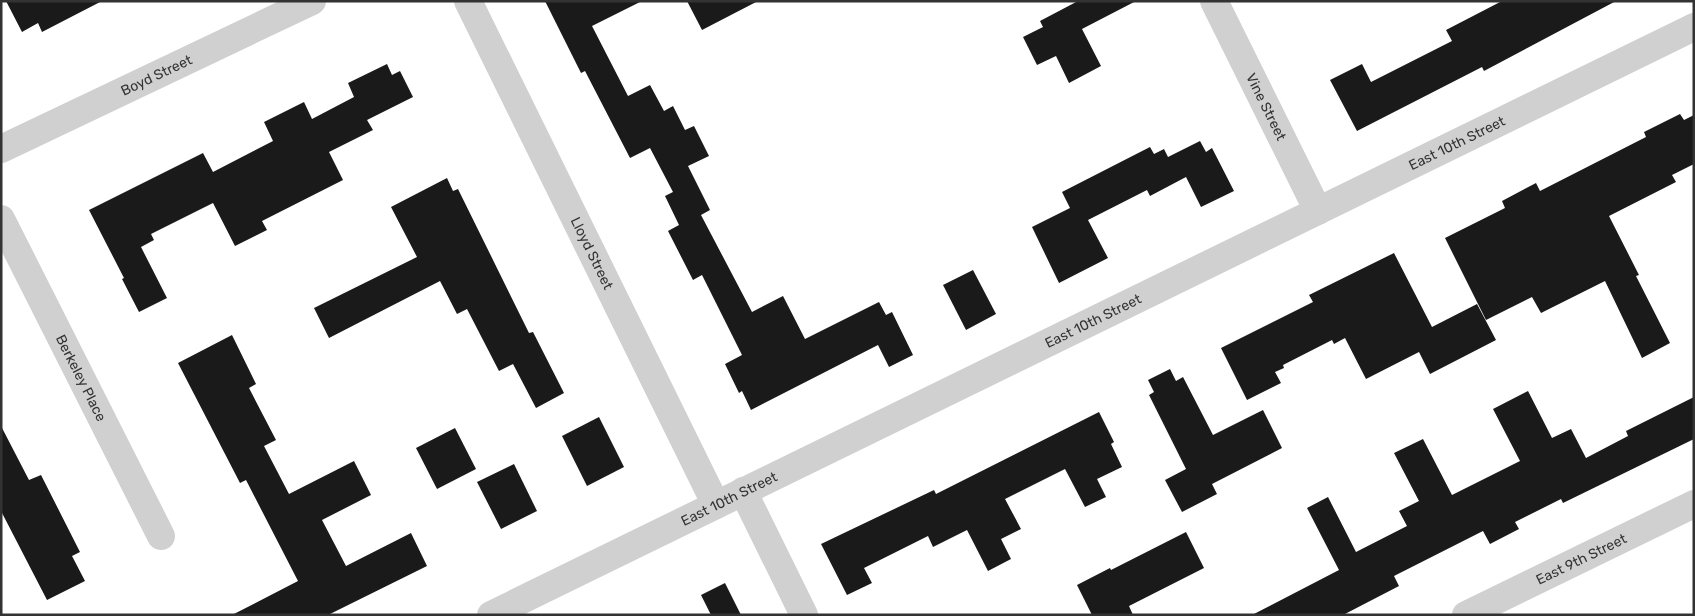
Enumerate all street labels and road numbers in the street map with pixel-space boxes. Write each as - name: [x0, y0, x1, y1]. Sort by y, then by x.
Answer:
- street label: Boyd Street: [118, 51, 195, 100]
- street label: Vine Street: [1242, 71, 1290, 144]
- street label: East 10th Street: [1406, 112, 1508, 174]
- street label: Lloyd Street: [567, 214, 617, 293]
- street label: East 10th Street: [1042, 290, 1145, 352]
- street label: Berkeley Place: [52, 332, 110, 424]
- street label: East 10th Street: [678, 468, 781, 530]
- street label: East 9th Street: [1533, 530, 1630, 589]

